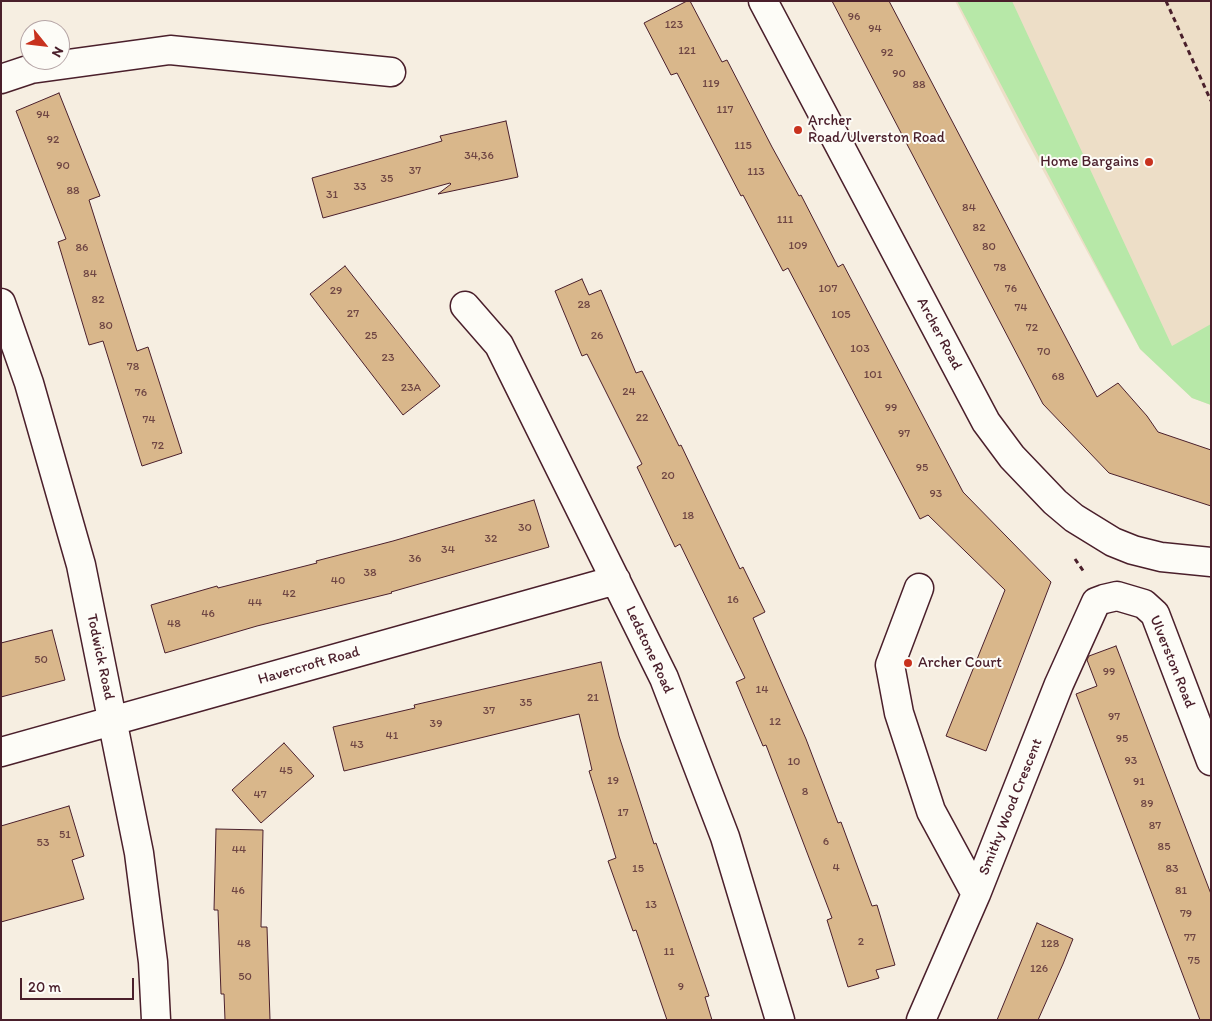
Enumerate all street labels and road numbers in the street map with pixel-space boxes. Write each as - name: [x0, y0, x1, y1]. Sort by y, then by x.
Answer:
- street label: Archer Road: [912, 295, 966, 373]
- street label: Ledstone Road: [621, 603, 677, 697]
- street label: Todwick Road: [82, 612, 118, 702]
- street label: Ulverston Road: [1145, 613, 1199, 711]
- street label: Havercroft Road: [256, 643, 362, 689]
- street label: Smithy Wood Crescent: [975, 736, 1047, 878]

